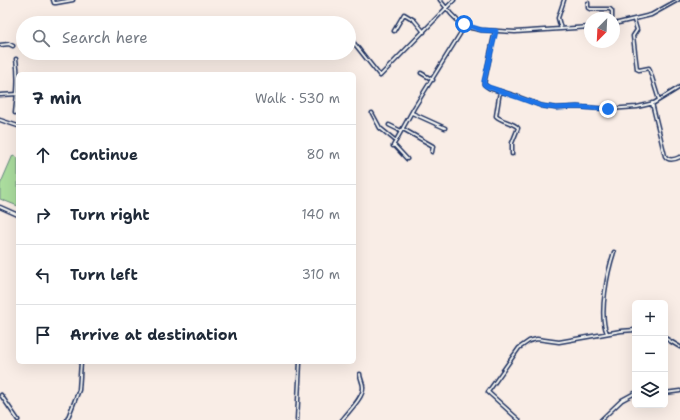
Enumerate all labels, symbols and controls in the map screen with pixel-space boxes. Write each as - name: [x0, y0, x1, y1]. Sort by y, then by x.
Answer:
- north arrow: [584, 12, 620, 48]
- route start: [455, 15, 473, 33]
- search box: [16, 16, 356, 60]
- icon: search: [30, 27, 52, 49]
- text: Search here: [62, 28, 148, 48]
- text: 7 min: [32, 87, 82, 109]
- text: Walk · 530 m: [255, 90, 340, 107]
- route end: [599, 100, 617, 118]
- icon: ahead: [32, 144, 54, 166]
- text: Continue: [70, 145, 138, 165]
- text: 80 m: [306, 146, 340, 163]
- icon: right: [32, 204, 54, 226]
- text: Turn right: [70, 205, 150, 225]
- text: 140 m: [301, 206, 340, 223]
- icon: left: [32, 264, 54, 286]
- text: Turn left: [70, 265, 138, 285]
- text: 310 m: [302, 266, 340, 283]
- map controls: [632, 300, 668, 408]
- button: +: [632, 300, 668, 336]
- icon: arrive: [32, 324, 54, 346]
- text: Arrive at destination: [70, 325, 238, 345]
- button: −: [632, 336, 668, 372]
- button: layers: [632, 372, 668, 408]

